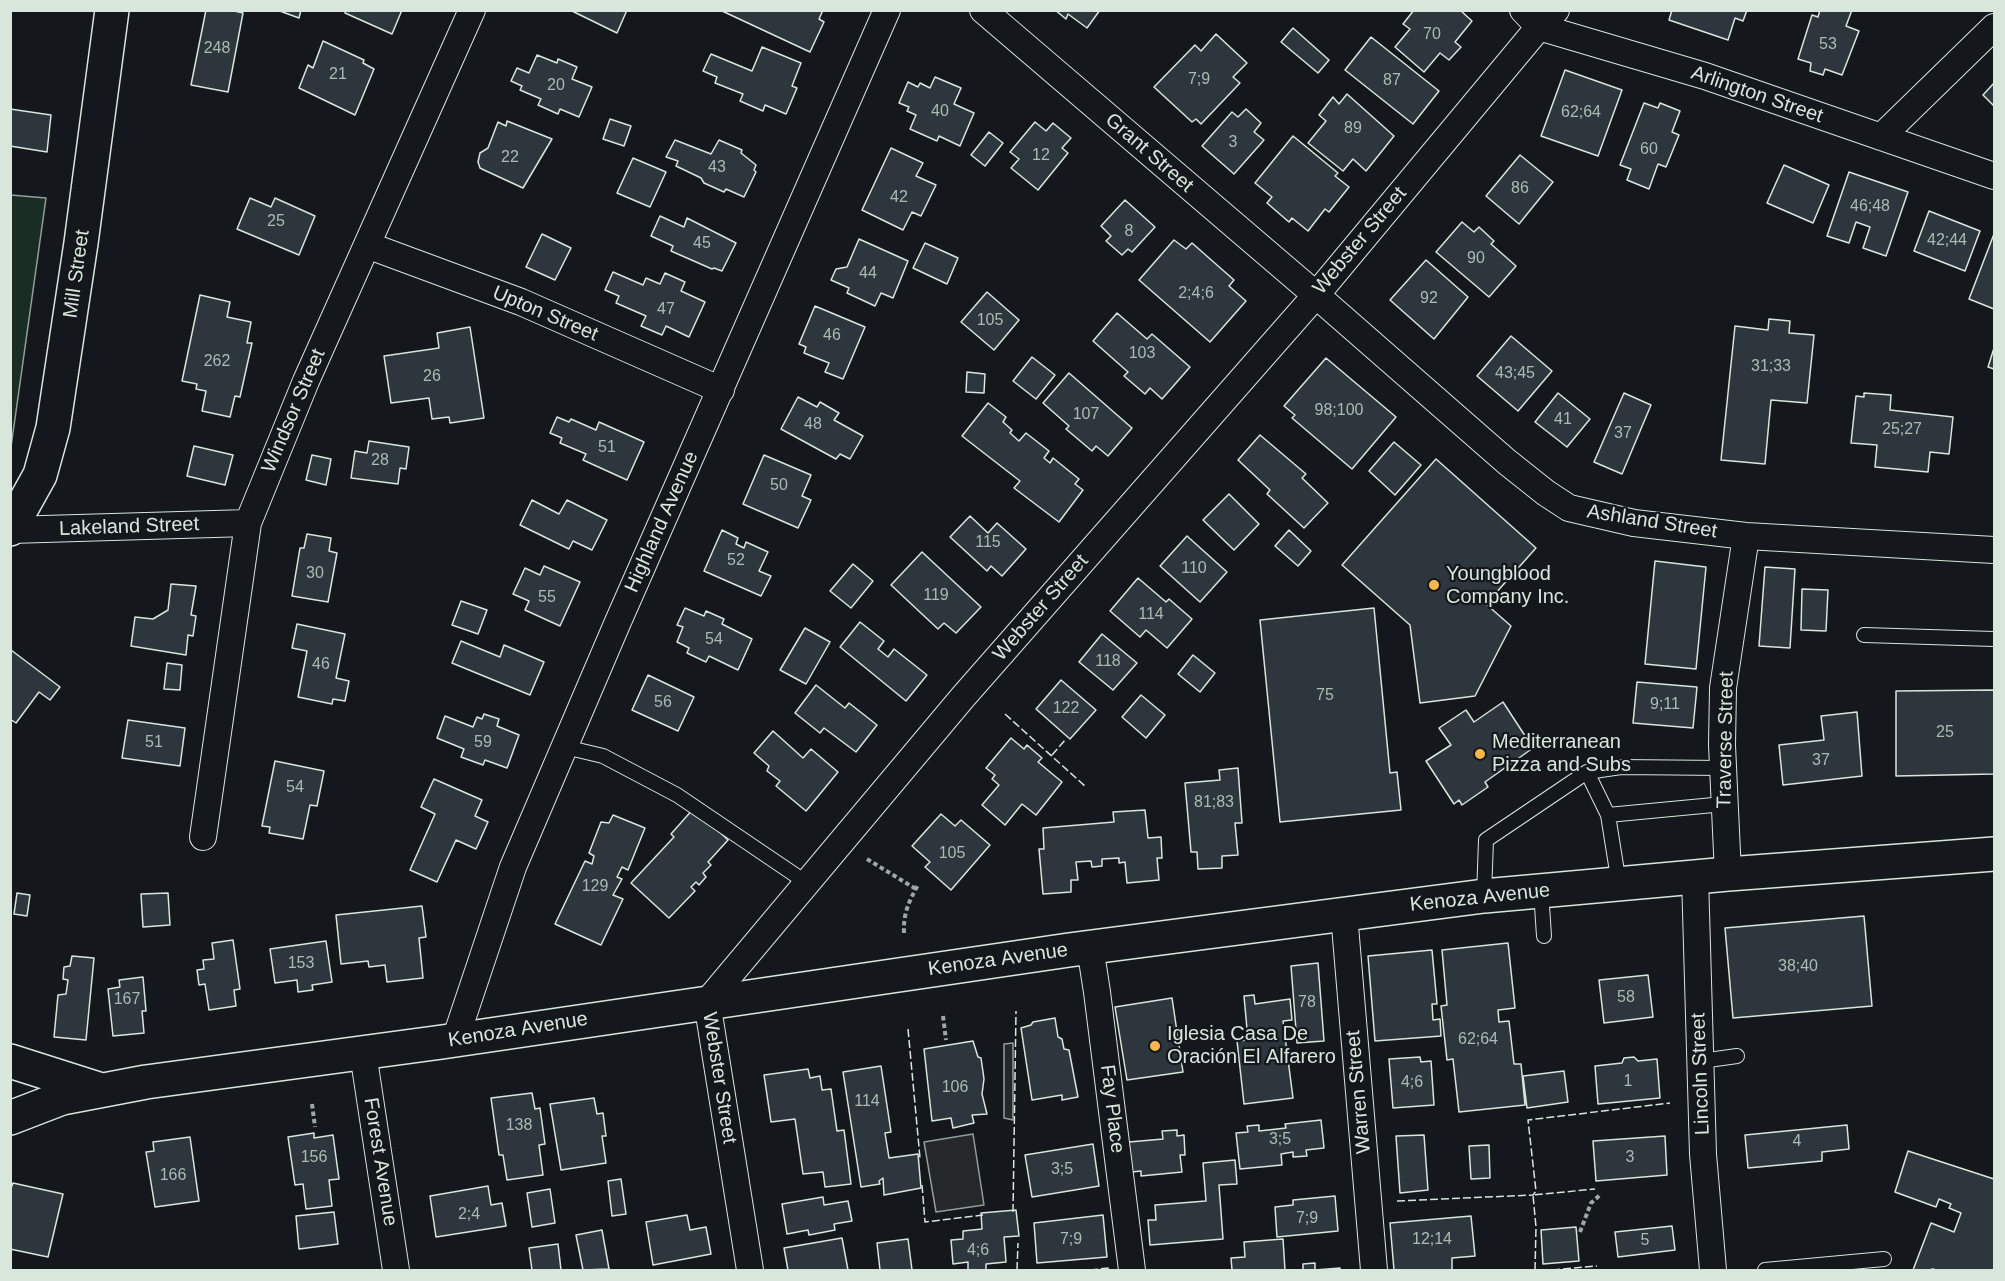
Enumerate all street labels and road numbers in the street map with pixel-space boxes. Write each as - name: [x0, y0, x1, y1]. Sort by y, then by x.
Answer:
- street label: Arlington Street: [1688, 61, 1826, 129]
- street label: Grant Street: [1100, 108, 1198, 198]
- street label: Webster Street: [1308, 182, 1412, 300]
- street label: Mill Street: [59, 228, 95, 320]
- street label: Upton Street: [489, 281, 601, 347]
- street label: Windsor Street: [257, 345, 331, 477]
- street label: Highland Avenue: [620, 448, 704, 596]
- street label: Ashland Street: [1585, 500, 1719, 544]
- street label: Lakeland Street: [59, 513, 199, 541]
- street label: Webster Street: [988, 550, 1094, 666]
- street label: Traverse Street: [1713, 671, 1739, 809]
- street label: Kenoza Avenue: [1409, 879, 1551, 917]
- street label: Kenoza Avenue: [927, 938, 1069, 982]
- street label: Kenoza Avenue: [447, 1007, 589, 1053]
- street label: Webster Street: [697, 1010, 741, 1146]
- street label: Lincoln Street: [1687, 1012, 1715, 1136]
- street label: Warren Street: [1342, 1029, 1376, 1155]
- street label: Fay Place: [1095, 1063, 1129, 1155]
- street label: Forest Avenue: [358, 1096, 402, 1228]

